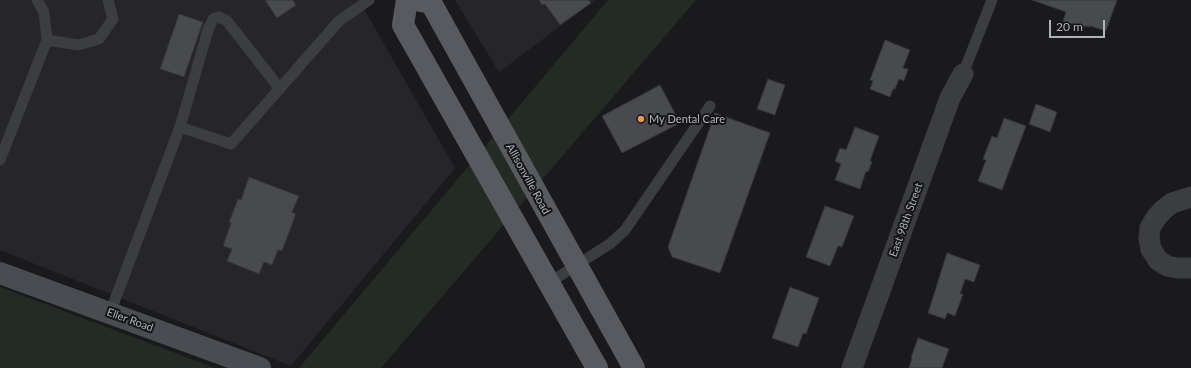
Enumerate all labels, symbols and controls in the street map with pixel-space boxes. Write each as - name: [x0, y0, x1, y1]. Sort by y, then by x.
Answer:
- scale bar: [1051, 12, 1107, 38]
- text: 20 m: [1056, 19, 1083, 34]
- place label: My Dental Care: [649, 112, 725, 126]
- marker: My Dental Care: [636, 114, 646, 124]
- street label: Allisonville Road: [503, 141, 553, 217]
- street label: East 98th Street: [886, 181, 926, 259]
- street label: Eller Road: [105, 306, 155, 334]

